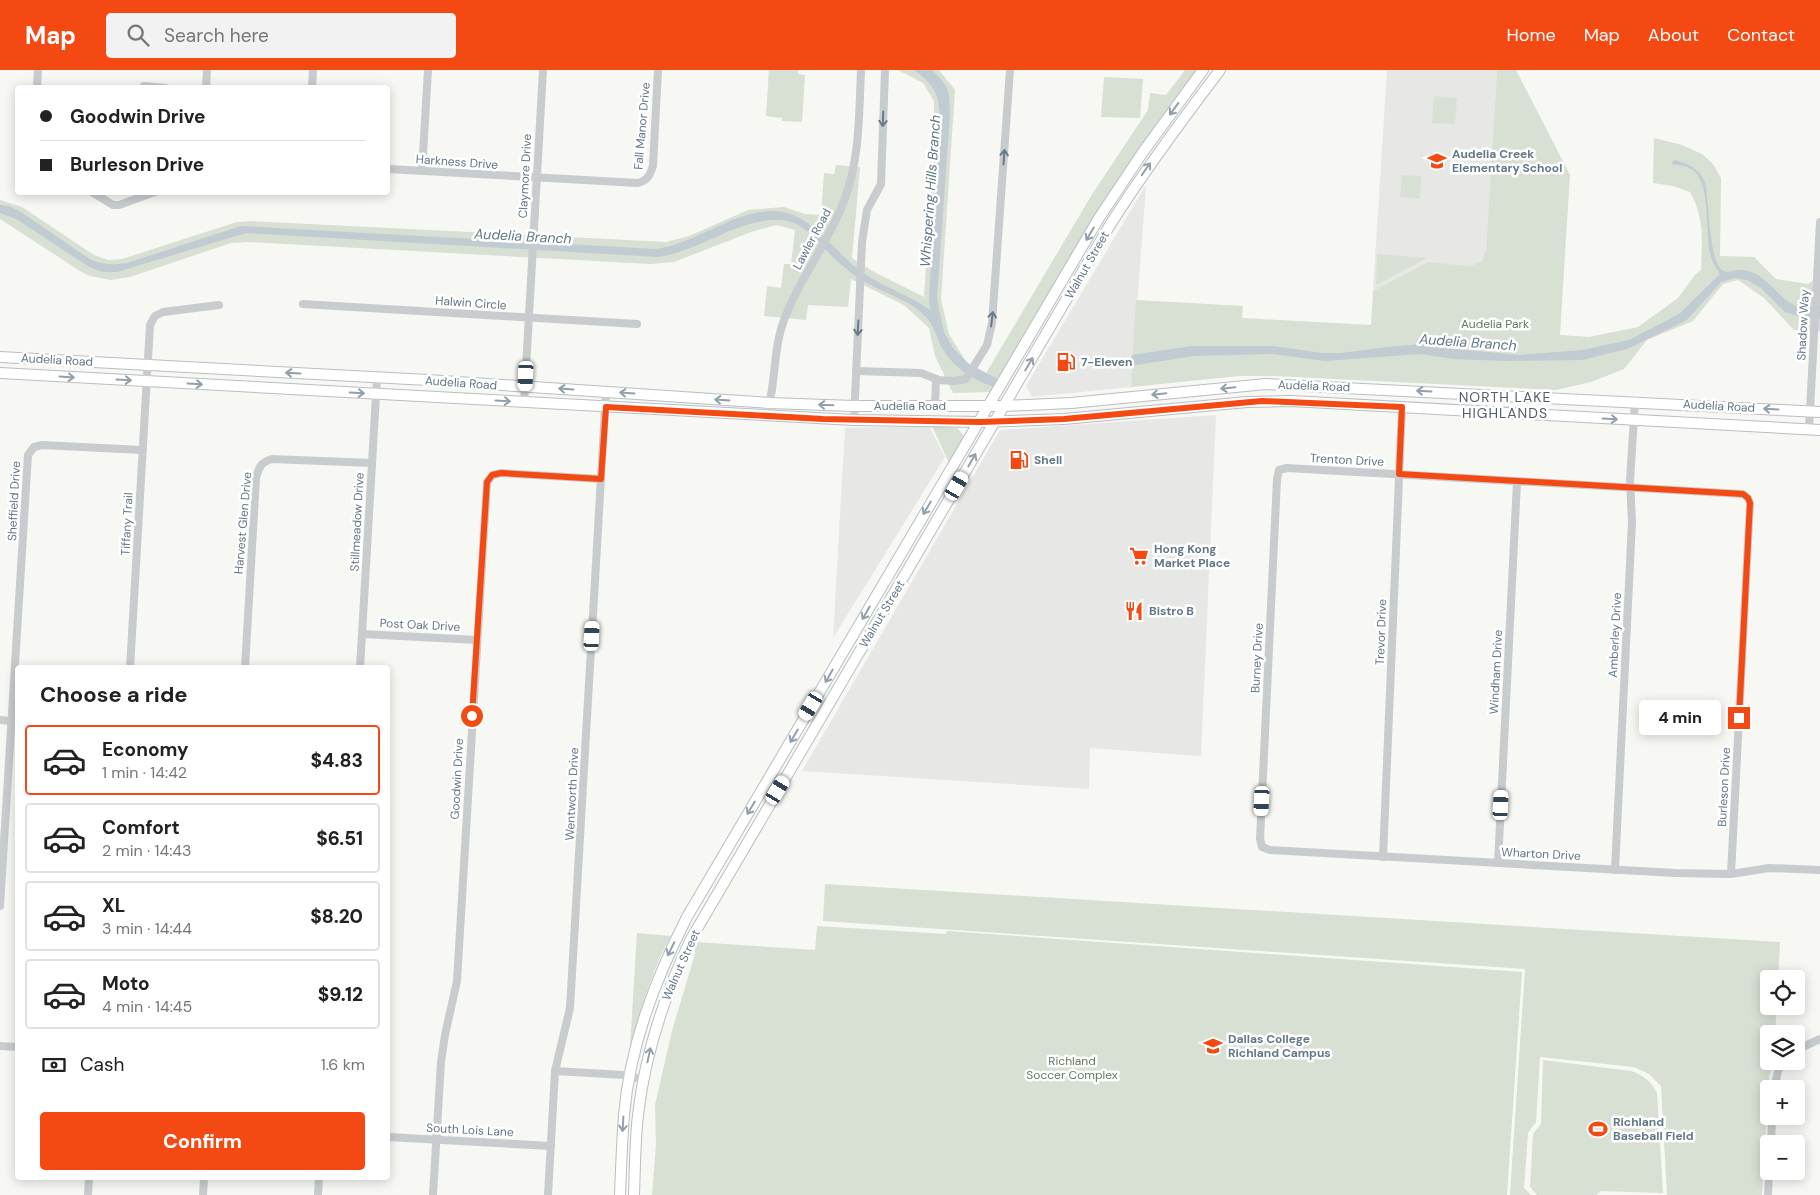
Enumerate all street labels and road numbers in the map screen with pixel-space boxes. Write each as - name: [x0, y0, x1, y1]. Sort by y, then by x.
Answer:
- street label: Fall Manor Drive: [630, 81, 654, 170]
- street label: Claymore Drive: [515, 133, 535, 219]
- street label: Harkness Drive: [415, 151, 499, 173]
- street label: Lawler Road: [789, 206, 835, 272]
- street label: Walnut Street: [1061, 228, 1113, 302]
- street label: Shadow Way: [1793, 289, 1813, 361]
- street label: Halwin Circle: [435, 293, 507, 313]
- street label: Audelia Road: [20, 350, 94, 370]
- street label: Audelia Road: [424, 372, 498, 394]
- street label: Audelia Road: [1278, 377, 1350, 395]
- street label: Audelia Road: [1682, 396, 1756, 416]
- street label: Audelia Road: [874, 398, 946, 414]
- street label: Trenton Drive: [1310, 450, 1385, 470]
- street label: Sheffield Drive: [4, 460, 24, 541]
- street label: Harvest Glen Drive: [231, 471, 255, 575]
- street label: Stillmeadow Drive: [346, 472, 368, 572]
- street label: Tiffany Trail: [117, 492, 137, 556]
- street label: Walnut Street: [856, 577, 909, 651]
- street label: Amberley Drive: [1605, 592, 1625, 678]
- street label: Trevor Drive: [1372, 599, 1390, 665]
- street label: Post Oak Drive: [379, 615, 461, 635]
- street label: Burney Drive: [1247, 622, 1267, 694]
- street label: Windham Drive: [1486, 629, 1506, 715]
- street label: Goodwin Drive: [447, 738, 467, 820]
- street label: Wentworth Drive: [562, 747, 582, 841]
- street label: Burleson Drive: [1714, 747, 1734, 827]
- street label: Wharton Drive: [1501, 844, 1581, 864]
- street label: Walnut Street: [658, 927, 704, 1003]
- street label: South Lois Lane: [426, 1120, 514, 1140]

